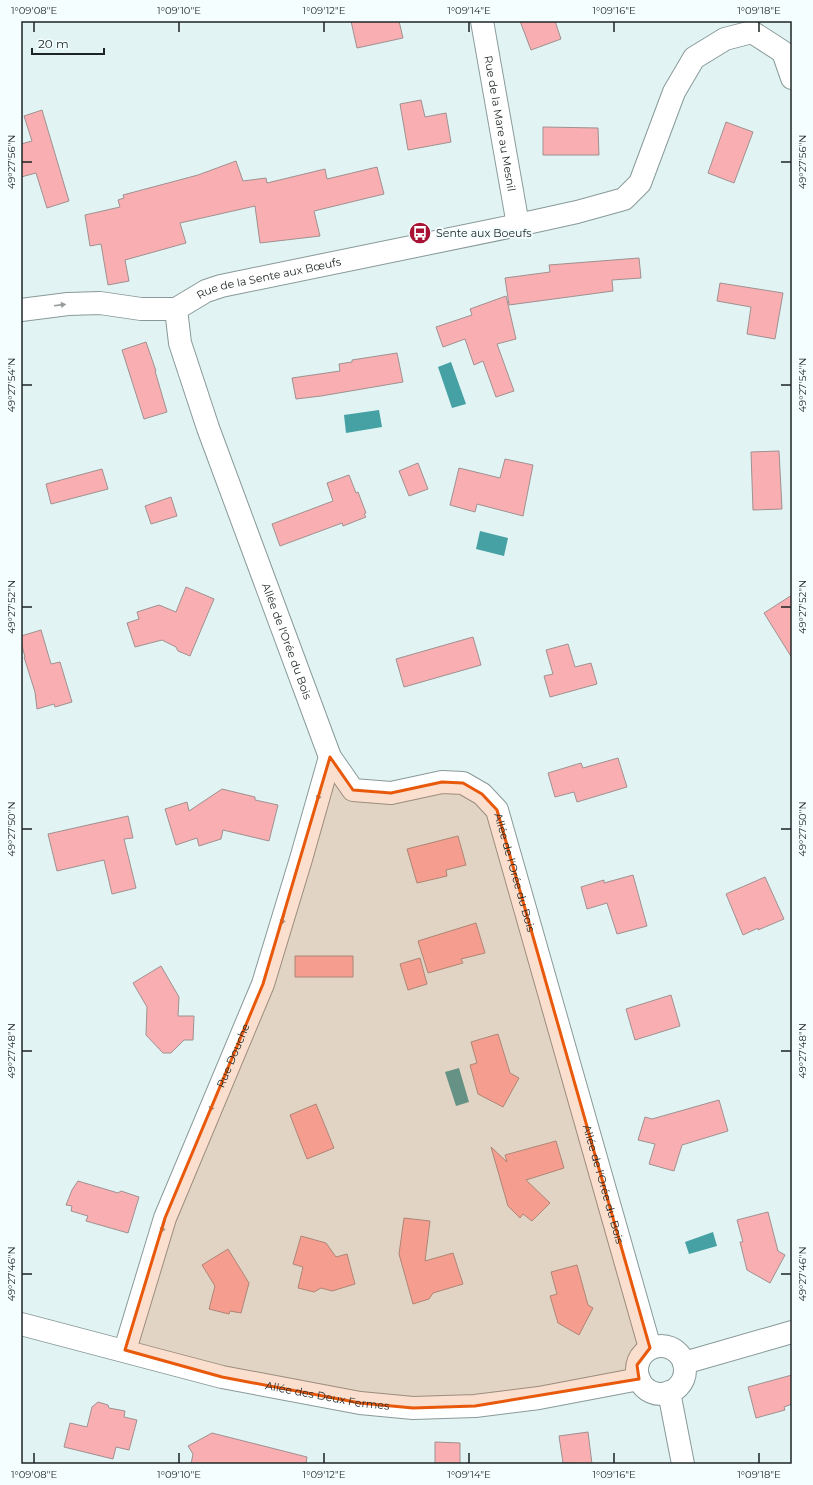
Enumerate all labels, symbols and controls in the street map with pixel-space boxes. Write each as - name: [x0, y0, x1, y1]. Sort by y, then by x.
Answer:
- text: 1°09'08"E: [11, 4, 57, 17]
- text: 1°09'10"E: [157, 4, 201, 17]
- text: 1°09'12"E: [303, 4, 346, 17]
- text: 1°09'14"E: [447, 4, 491, 17]
- text: 1°09'16"E: [592, 4, 636, 17]
- text: 1°09'18"E: [737, 4, 781, 17]
- scale bar: [32, 30, 104, 56]
- text: 20 m: [38, 36, 69, 51]
- street label: Rue de la Mare au Mesnil: [481, 54, 519, 193]
- text: 49°27'56"N: [5, 135, 18, 189]
- text: 49°27'56"N: [796, 135, 809, 189]
- bus stop icon: Sente aux Boeufs: [407, 220, 433, 246]
- place label: Sente aux Boeufs: [436, 226, 532, 240]
- street label: Rue de la Sente aux Bœufs: [194, 254, 343, 302]
- one-way arrow: [54, 302, 66, 308]
- text: 49°27'54"N: [5, 358, 18, 412]
- text: 49°27'54"N: [796, 358, 809, 412]
- text: 49°27'52"N: [5, 580, 18, 634]
- text: 49°27'52"N: [796, 580, 809, 634]
- street label: Allée de l'Orée du Bois: [259, 581, 315, 702]
- one-way arrow: [316, 789, 322, 801]
- text: 49°27'50"N: [5, 801, 18, 857]
- text: 49°27'50"N: [796, 801, 809, 857]
- street label: Allée de l'Orée du Bois: [491, 811, 539, 934]
- one-way arrow: [279, 914, 285, 926]
- street label: Rue Douche: [213, 1021, 253, 1090]
- text: 49°27'48"N: [5, 1023, 18, 1079]
- text: 49°27'48"N: [796, 1023, 809, 1079]
- one-way arrow: [209, 1101, 215, 1112]
- street label: Allée de l'Orée du Bois: [580, 1123, 627, 1246]
- one-way arrow: [160, 1221, 166, 1233]
- text: 49°27'46"N: [5, 1246, 18, 1302]
- text: 49°27'46"N: [796, 1246, 809, 1302]
- street label: Allée des Deux Fermes: [264, 1378, 391, 1413]
- text: 1°09'08"E: [11, 1468, 57, 1481]
- text: 1°09'10"E: [157, 1468, 201, 1481]
- text: 1°09'12"E: [303, 1468, 346, 1481]
- text: 1°09'14"E: [447, 1468, 491, 1481]
- text: 1°09'16"E: [592, 1468, 636, 1481]
- text: 1°09'18"E: [737, 1468, 781, 1481]

